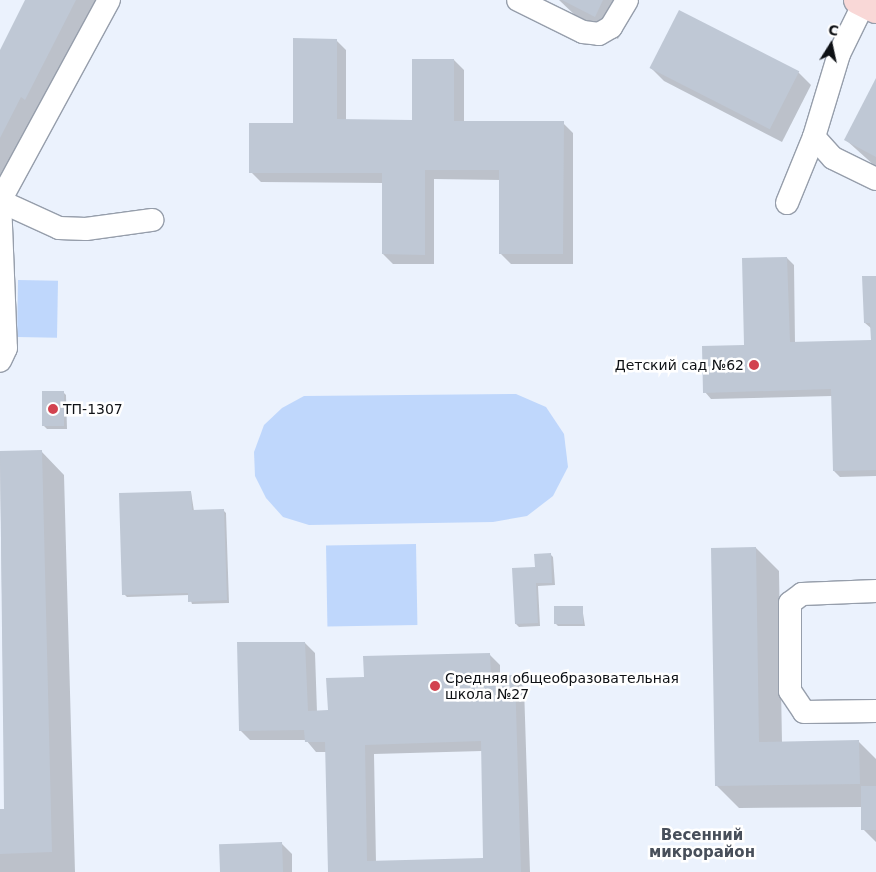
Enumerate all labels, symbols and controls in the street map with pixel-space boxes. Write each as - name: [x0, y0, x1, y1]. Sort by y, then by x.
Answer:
- north arrow: [806, 20, 856, 70]
- text: С: [827, 21, 840, 39]
- place label: Детский сад №62: [615, 357, 744, 373]
- marker: Детский сад №62: [748, 359, 760, 371]
- place label: ТП-1307: [63, 401, 123, 417]
- marker: ТП-1307: [47, 403, 59, 415]
- place label: Средняя общеобразовательная школа №27: [445, 670, 679, 702]
- marker: Средняя общеобразовательная школа №27: [429, 680, 441, 692]
- district label: Весенний микрорайон: [649, 826, 755, 861]

